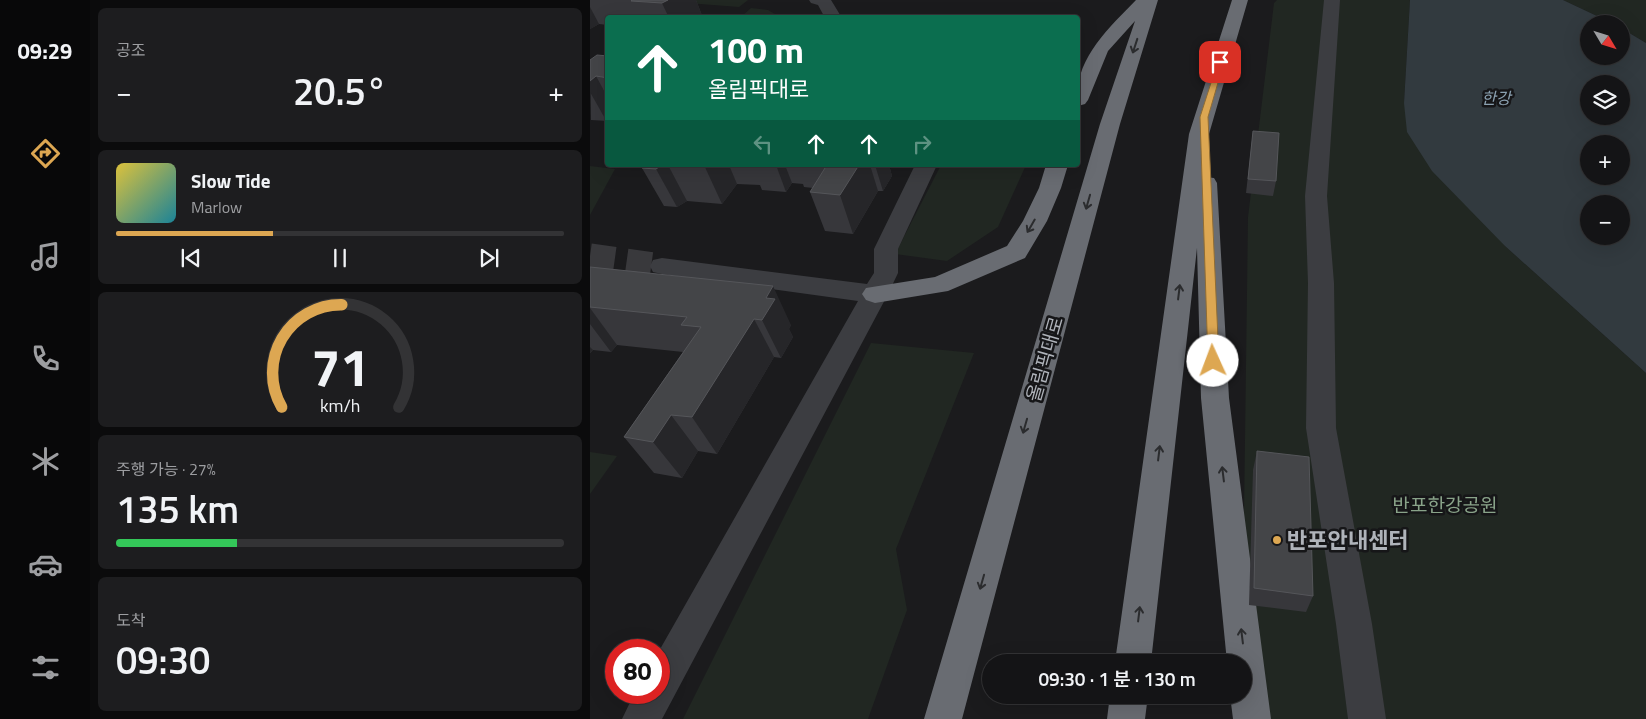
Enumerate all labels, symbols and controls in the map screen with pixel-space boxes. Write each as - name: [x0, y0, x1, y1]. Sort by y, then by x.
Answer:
- north arrow: [1580, 15, 1630, 65]
- map controls: [1580, 15, 1630, 245]
- text: 100 m: [708, 23, 804, 77]
- text: 09:29: [18, 34, 72, 68]
- icon: ahead: [625, 35, 690, 100]
- text: 공조: [116, 38, 145, 62]
- one-way arrow: [1129, 38, 1139, 54]
- pin: [1199, 41, 1241, 83]
- icon: arrive: [1206, 48, 1234, 76]
- text: 20.5°: [293, 62, 387, 120]
- text: −: [116, 70, 132, 113]
- text: +: [548, 70, 564, 113]
- text: 올림픽대로: [708, 72, 809, 106]
- button: layers: [1580, 75, 1630, 125]
- water label: 한강: [1481, 86, 1513, 110]
- icon: left: [749, 130, 777, 158]
- icon: ahead: [802, 130, 830, 158]
- icon: ahead: [855, 130, 883, 158]
- icon: right: [908, 130, 936, 158]
- button: +: [1580, 135, 1630, 185]
- icon: directions: [28, 136, 63, 171]
- text: Slow Tide: [191, 166, 270, 195]
- one-way arrow: [1082, 193, 1092, 209]
- text: Marlow: [191, 195, 242, 219]
- button: −: [1580, 195, 1630, 245]
- one-way arrow: [1026, 218, 1036, 233]
- icon: music: [28, 239, 63, 274]
- icon: previous: [177, 244, 205, 272]
- icon: pause: [326, 244, 354, 272]
- icon: next: [475, 244, 503, 272]
- one-way arrow: [1174, 284, 1184, 300]
- street label: 올림픽대로: [1018, 313, 1070, 405]
- text: 71: [311, 327, 369, 406]
- position arrow: [1186, 334, 1238, 386]
- icon: phone: [28, 341, 63, 376]
- text: km/h: [320, 392, 360, 419]
- one-way arrow: [1020, 417, 1030, 433]
- icon: climate: [28, 444, 63, 479]
- one-way arrow: [1154, 445, 1164, 461]
- text: 주행 가능 · 27%: [116, 457, 216, 481]
- one-way arrow: [1218, 467, 1228, 483]
- text: 135 km: [116, 480, 239, 538]
- park label: 반포한강공원: [1393, 490, 1497, 519]
- place label: 반포안내센터: [1287, 523, 1408, 557]
- marker: 반포안내센터: [1271, 534, 1283, 546]
- icon: car: [28, 547, 63, 582]
- one-way arrow: [976, 574, 986, 590]
- one-way arrow: [1134, 606, 1144, 622]
- text: 도착: [116, 608, 145, 632]
- one-way arrow: [1237, 628, 1247, 644]
- text: 09:30: [116, 631, 210, 689]
- speed limit sign: 80: [605, 639, 670, 704]
- icon: filters: [28, 650, 63, 685]
- text: 09:30 · 1 분 · 130 m: [1038, 664, 1196, 693]

